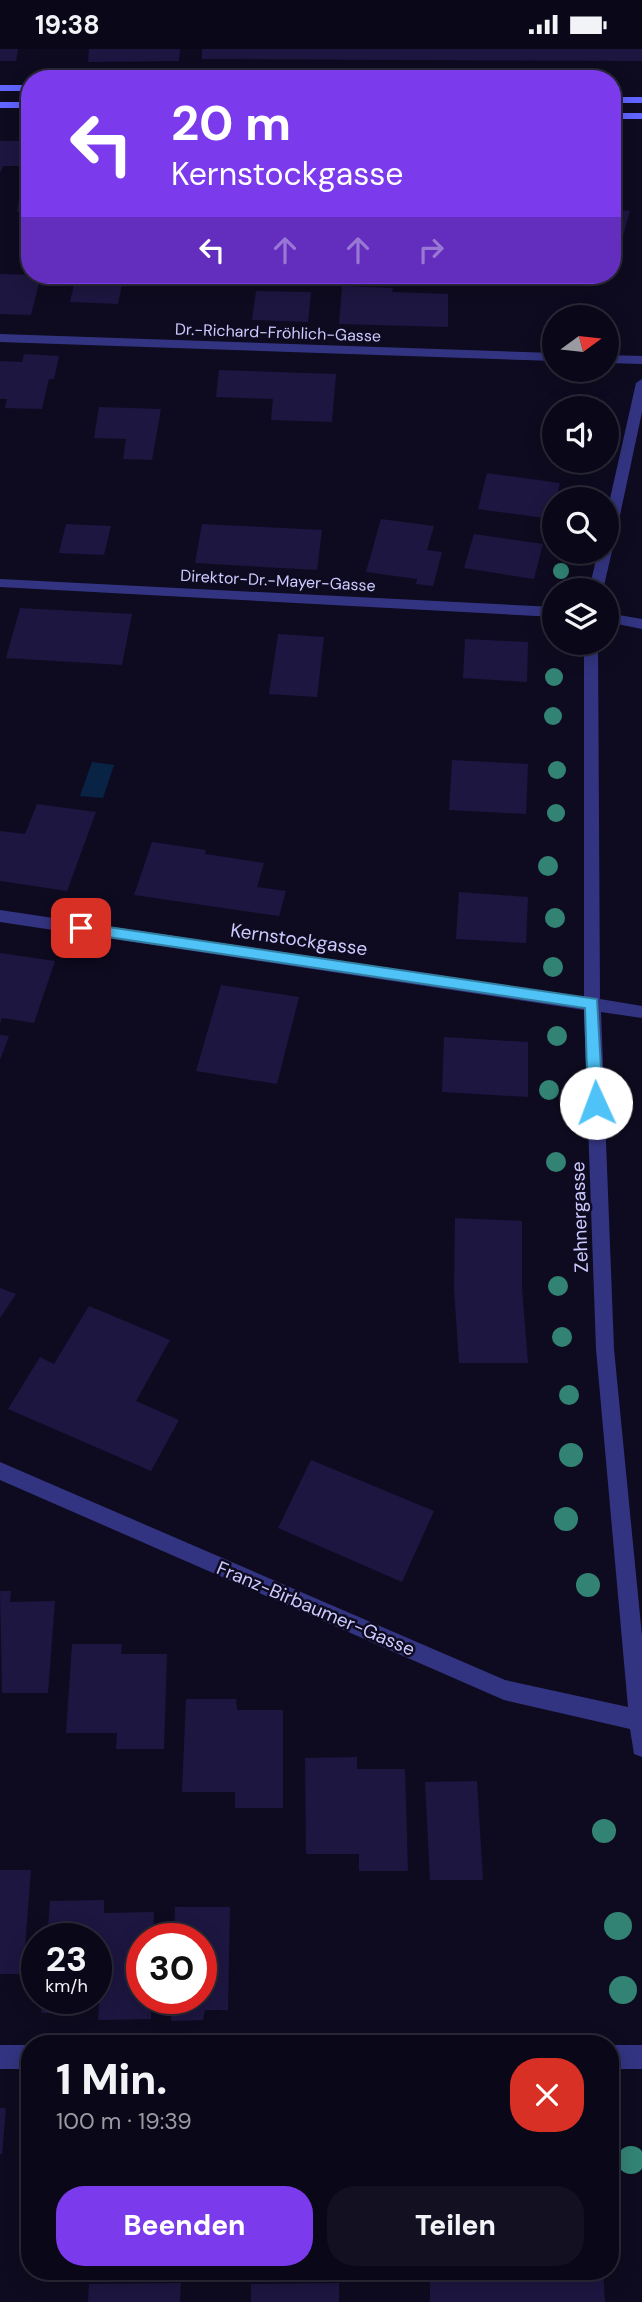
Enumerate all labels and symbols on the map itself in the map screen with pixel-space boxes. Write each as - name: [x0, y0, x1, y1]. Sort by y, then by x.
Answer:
- north arrow: [542, 305, 620, 381]
- street label: Dr.-Richard-Fröhlich-Gasse: [175, 318, 381, 347]
- street label: Direktor-Dr.-Mayer-Gasse: [180, 565, 376, 596]
- pin: [51, 898, 111, 958]
- street label: Kernstockgasse: [229, 918, 369, 961]
- position arrow: [559, 1066, 633, 1140]
- street label: Zehnergasse: [565, 1161, 594, 1273]
- street label: Franz-Birbaumer-Gasse: [213, 1555, 419, 1662]
- speed limit sign: 30: [126, 1923, 217, 2014]

